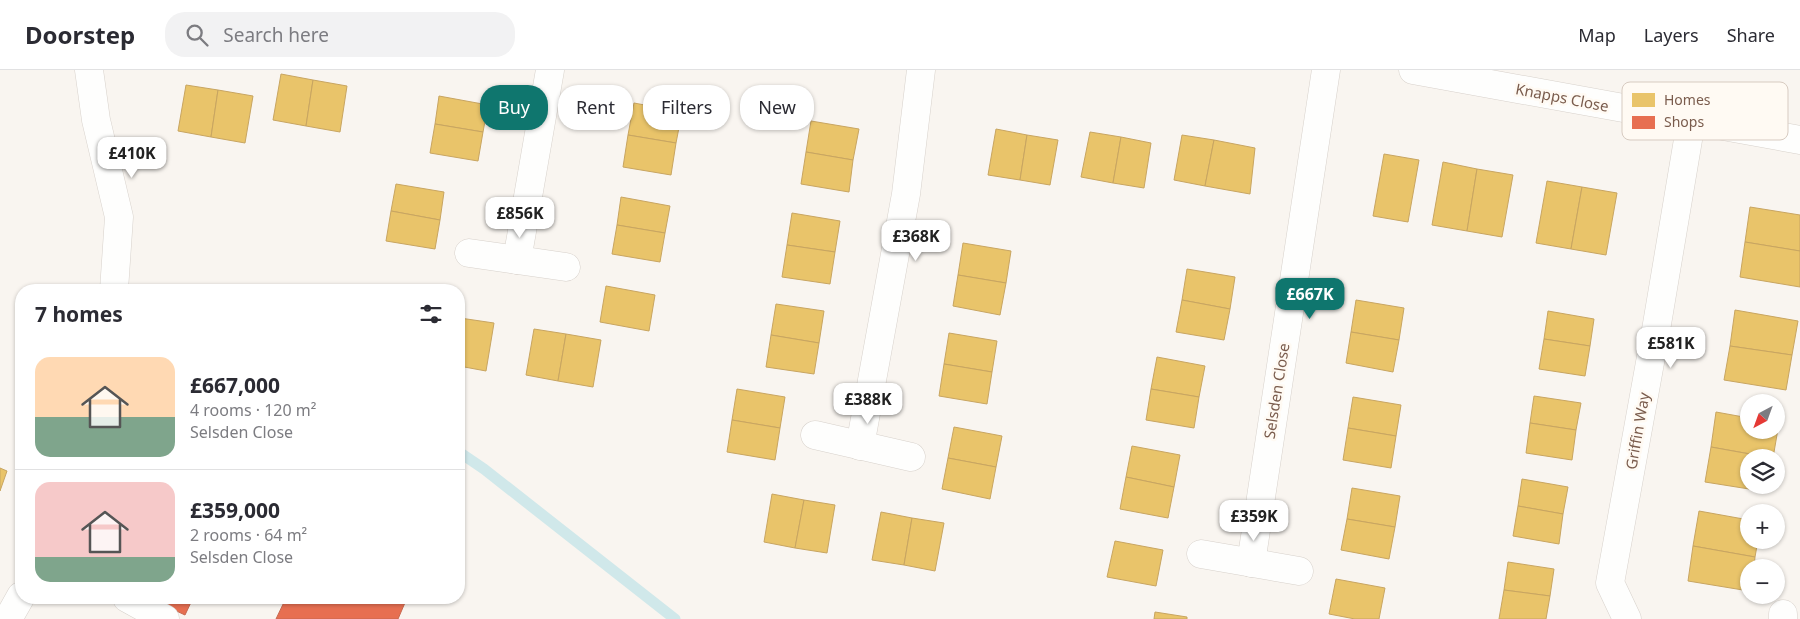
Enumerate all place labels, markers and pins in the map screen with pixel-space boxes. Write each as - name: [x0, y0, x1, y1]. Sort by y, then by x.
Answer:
- pin: £410K: [97, 136, 167, 179]
- pin: £856K: [485, 196, 555, 239]
- pin: £368K: [881, 220, 951, 262]
- pin: £667K: [1275, 278, 1345, 320]
- pin: £581K: [1636, 326, 1706, 369]
- pin: £388K: [833, 382, 903, 425]
- pin: £359K: [1219, 500, 1289, 542]

